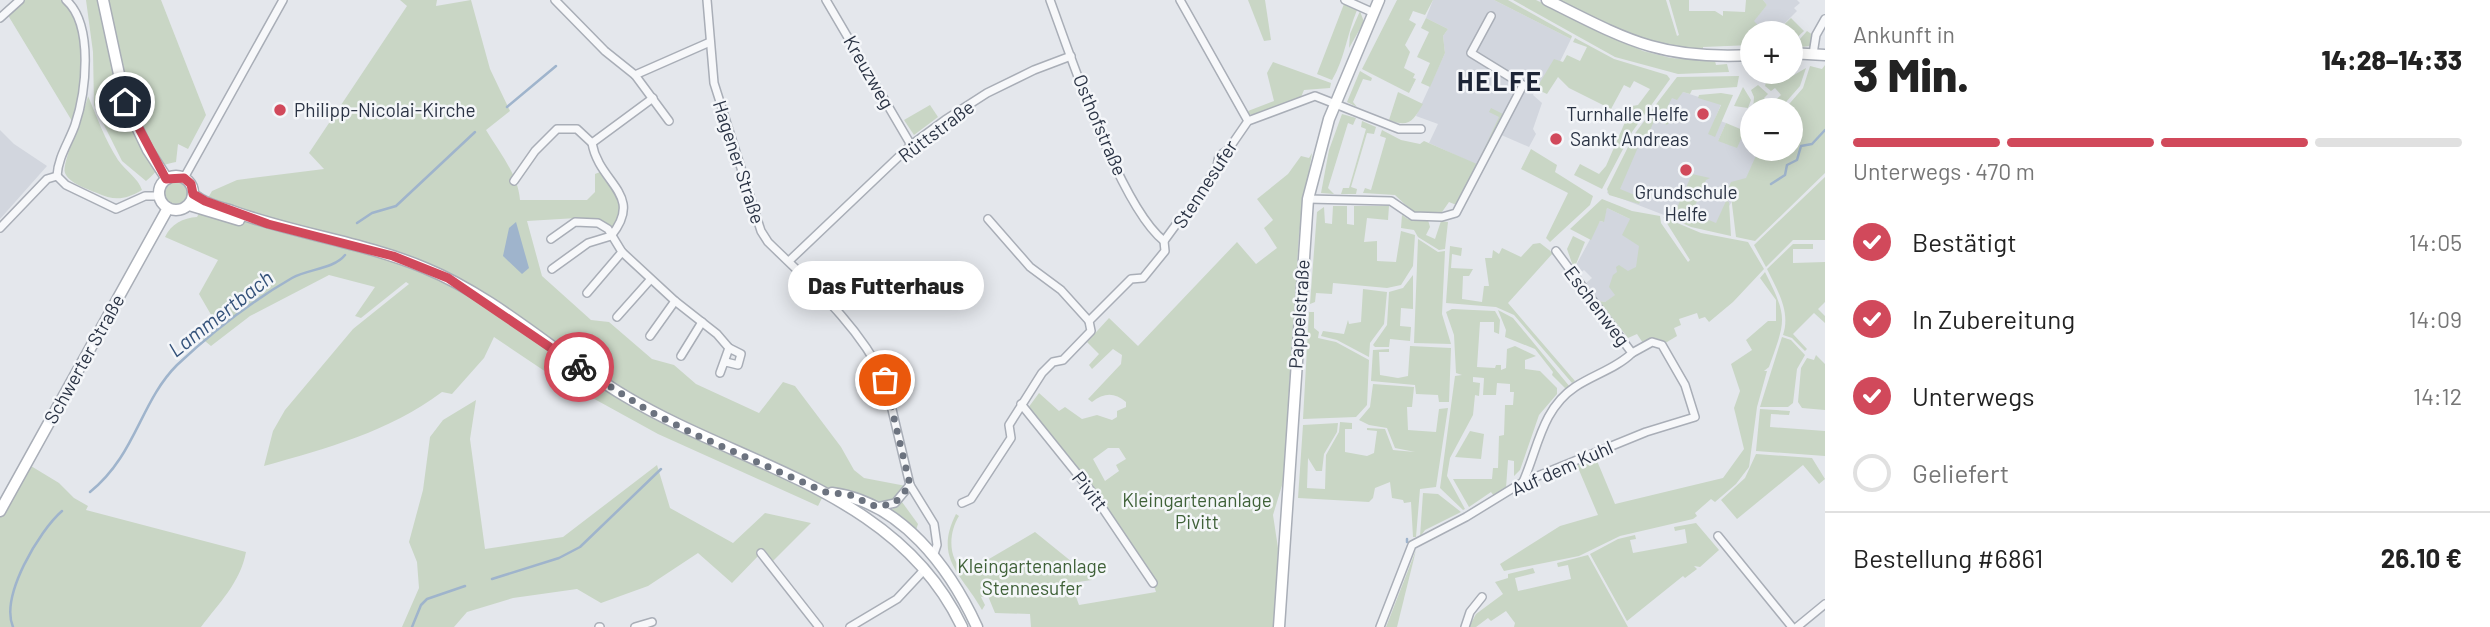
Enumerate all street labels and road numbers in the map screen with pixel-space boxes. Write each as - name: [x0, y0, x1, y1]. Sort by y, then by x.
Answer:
- street label: Kreuzweg: [839, 31, 900, 113]
- street label: Osthofstraße: [1069, 71, 1132, 179]
- street label: Rüttstraße: [893, 95, 978, 167]
- street label: Hagener Straße: [709, 97, 770, 227]
- street label: Stennesufer: [1168, 135, 1242, 232]
- street label: Pappelstraße: [1283, 259, 1314, 369]
- street label: Eschenweg: [1560, 261, 1635, 350]
- street label: Schwerter Straße: [38, 290, 129, 428]
- street label: Auf dem Kuhl: [1507, 435, 1616, 500]
- street label: Pivitt: [1068, 466, 1113, 515]

